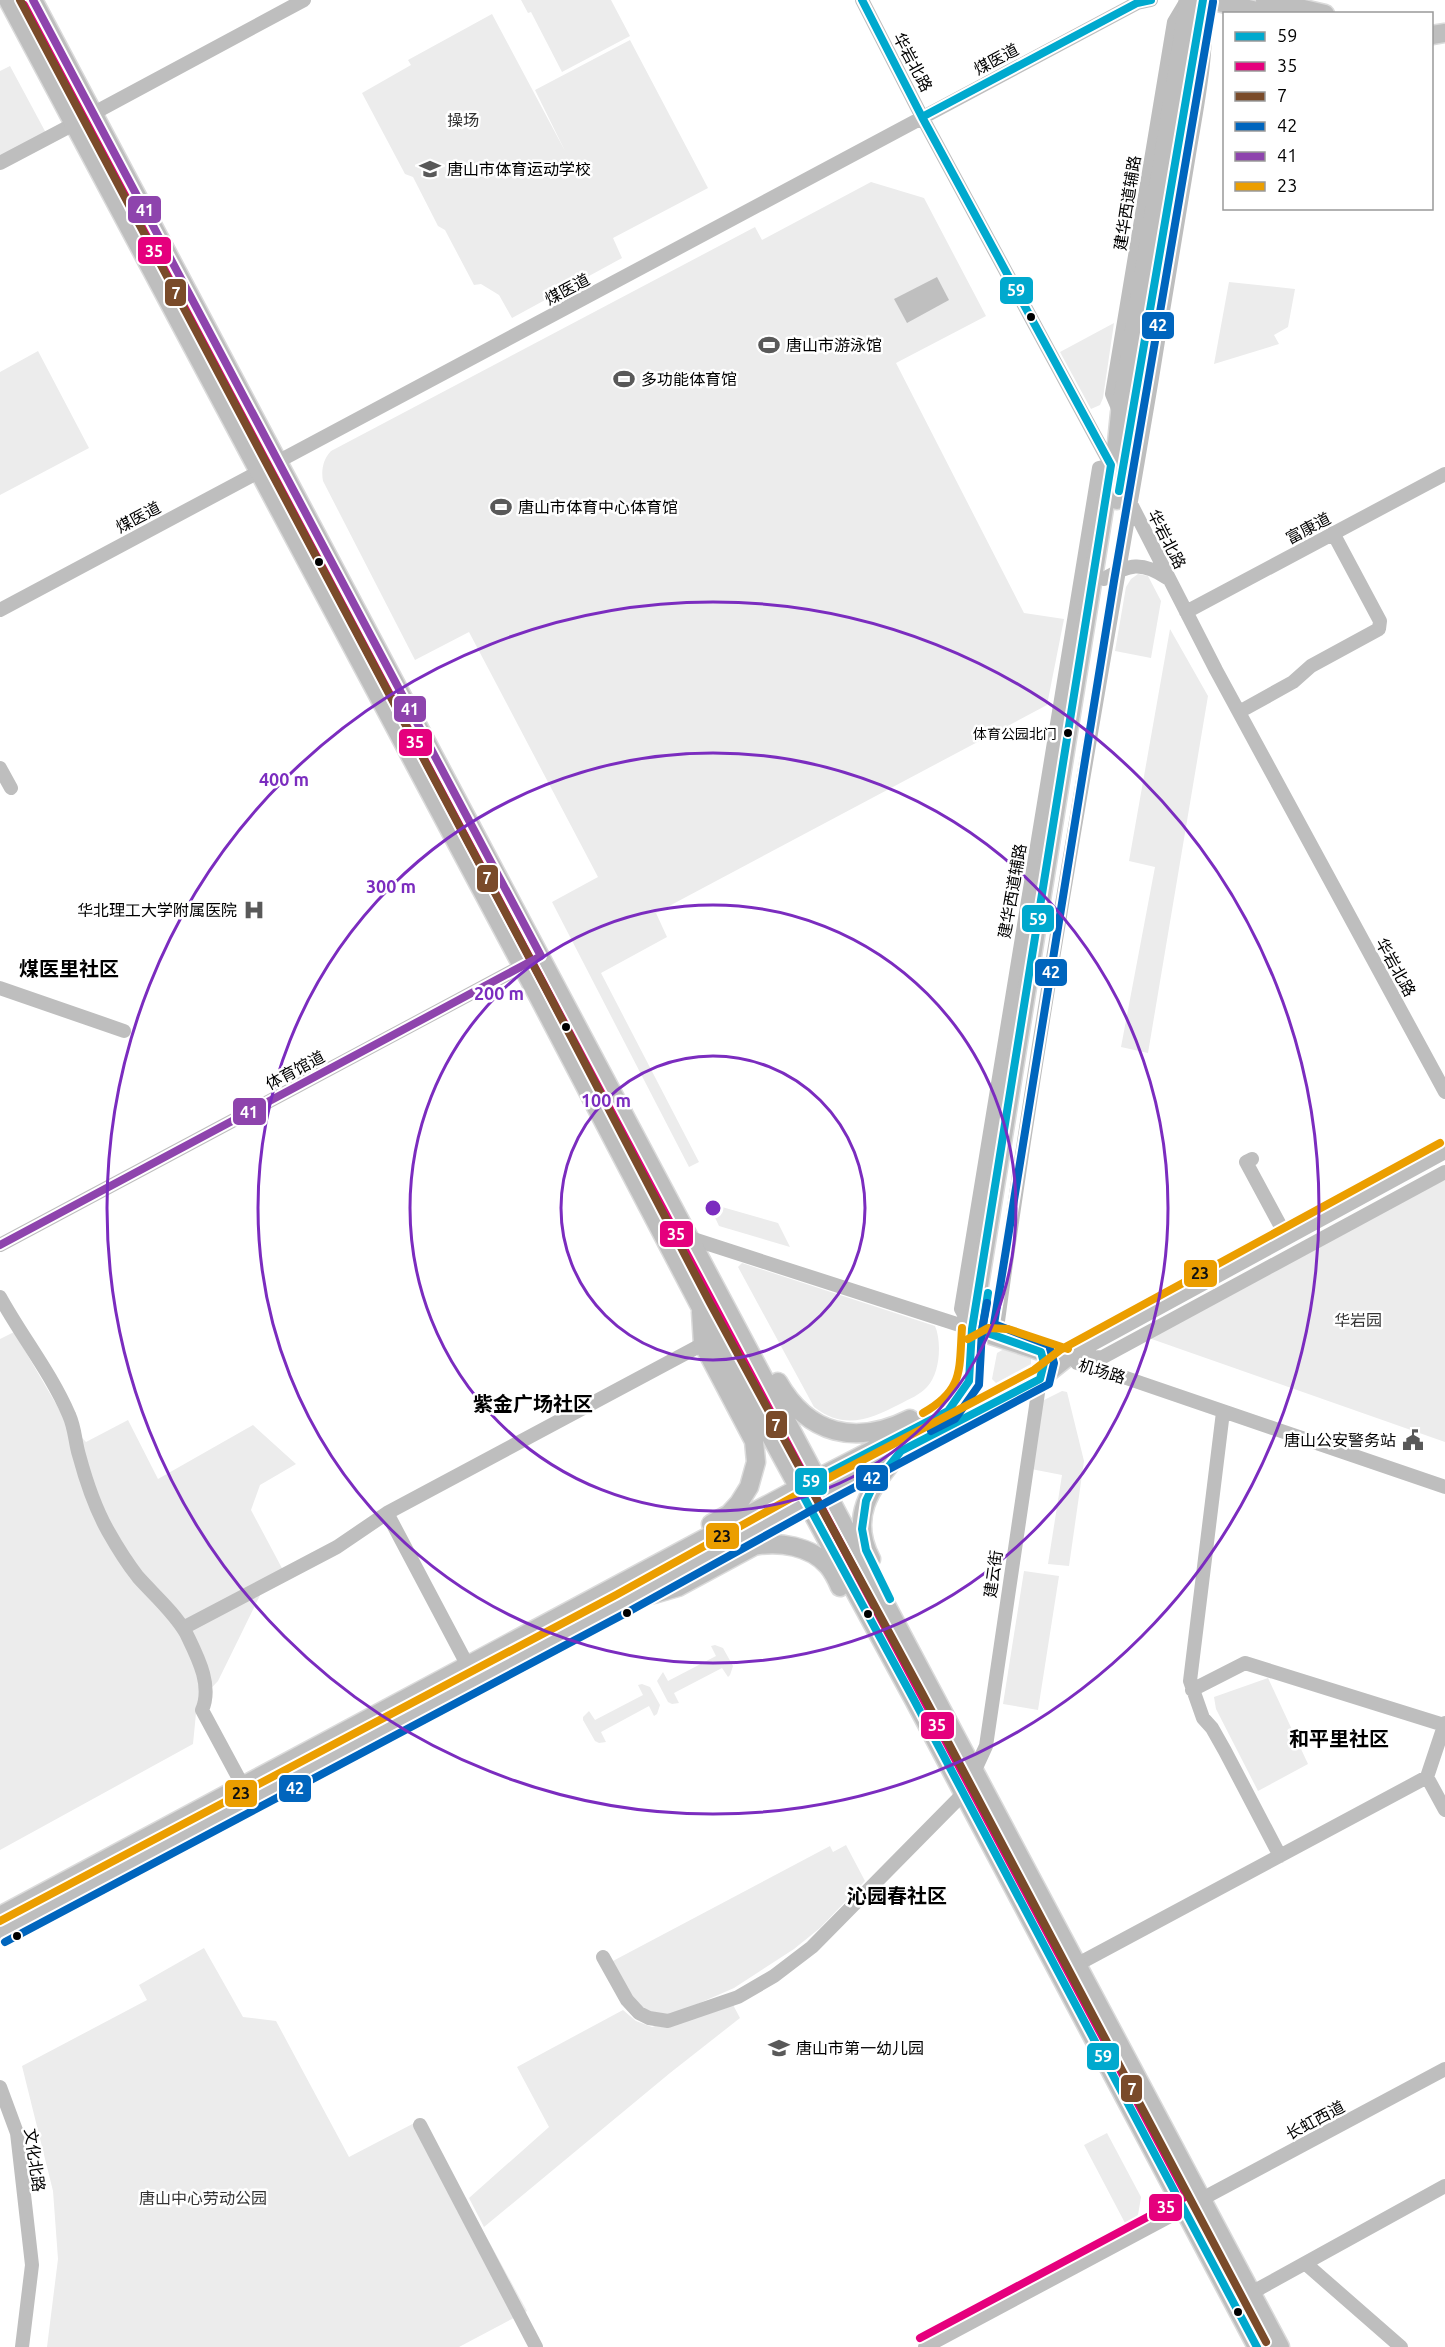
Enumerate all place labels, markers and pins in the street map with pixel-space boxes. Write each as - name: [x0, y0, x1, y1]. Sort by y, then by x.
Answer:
- school or university icon: 唐山市体育运动学校: [418, 157, 442, 181]
- place label: 唐山市体育运动学校: [447, 160, 591, 178]
- unlabelled marker: [1025, 311, 1037, 323]
- sports icon: 唐山市游泳馆: [757, 333, 781, 357]
- place label: 唐山市游泳馆: [786, 336, 882, 354]
- sports icon: 多功能体育馆: [612, 367, 636, 391]
- place label: 多功能体育馆: [641, 370, 737, 388]
- sports icon: 唐山市体育中心体育馆: [489, 495, 513, 519]
- place label: 唐山市体育中心体育馆: [518, 498, 678, 516]
- unlabelled marker: [313, 556, 325, 568]
- place label: 体育公园北门: [973, 726, 1057, 742]
- marker: 体育公园北门: [1062, 727, 1074, 739]
- hospital icon: 华北理工大学附属医院: [242, 898, 266, 922]
- place label: 华北理工大学附属医院: [77, 901, 237, 919]
- unlabelled marker: [560, 1021, 572, 1033]
- centre of rings: [703, 1198, 723, 1218]
- public building icon: 唐山公安警务站: [1401, 1428, 1425, 1452]
- place label: 唐山公安警务站: [1284, 1431, 1396, 1449]
- unlabelled marker: [621, 1607, 633, 1619]
- unlabelled marker: [862, 1608, 874, 1620]
- unlabelled marker: [11, 1930, 23, 1942]
- school or university icon: 唐山市第一幼儿园: [767, 2036, 791, 2060]
- place label: 唐山市第一幼儿园: [796, 2039, 924, 2057]
- unlabelled marker: [1232, 2306, 1244, 2318]

